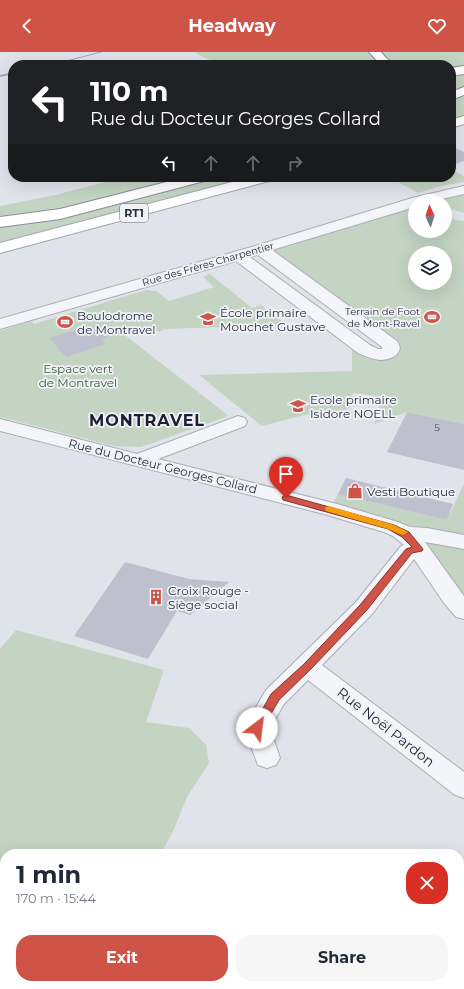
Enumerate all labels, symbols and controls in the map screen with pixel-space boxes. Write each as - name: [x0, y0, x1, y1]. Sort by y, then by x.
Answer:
- icon: back: [16, 15, 38, 37]
- text: Headway: [188, 15, 276, 37]
- icon: heart: [426, 15, 448, 37]
- text: 110 m: [90, 74, 168, 108]
- icon: left: [24, 76, 76, 128]
- text: Rue du Docteur Georges Collard: [90, 108, 381, 130]
- icon: left: [158, 152, 180, 174]
- icon: ahead: [200, 152, 222, 174]
- icon: ahead: [242, 152, 264, 174]
- icon: right: [284, 152, 306, 174]
- north arrow: [408, 194, 452, 238]
- map controls: [408, 194, 452, 290]
- road number: RT1: [120, 204, 148, 222]
- street label: Rue des Frères Charpentier: [141, 239, 275, 289]
- button: layers: [408, 246, 452, 290]
- place label: École primaire Mouchet Gustave: [220, 305, 325, 334]
- place label: Terrain de Foot de Mont-Ravel: [345, 305, 420, 330]
- place label: Boulodrome de Montravel: [77, 308, 156, 337]
- sports icon: Terrain de Foot de Mont-Ravel: [423, 308, 441, 326]
- school or university icon: École primaire Mouchet Gustave: [199, 310, 217, 328]
- sports icon: Boulodrome de Montravel: [56, 313, 74, 331]
- park label: Espace vert de Montravel: [39, 361, 117, 390]
- place label: Ecole primaire Isidore NOELL: [310, 392, 397, 421]
- school or university icon: Ecole primaire Isidore NOELL: [289, 397, 307, 415]
- district label: MONTRAVEL: [89, 411, 205, 430]
- house number: 5: [434, 421, 440, 434]
- street label: Rue du Docteur Georges Collard: [67, 435, 259, 497]
- pin: [269, 457, 303, 498]
- icon: arrive: [275, 463, 297, 485]
- shop icon: Vesti Boutique: [346, 482, 364, 500]
- place label: Vesti Boutique: [367, 484, 455, 499]
- place label: Croix Rouge - Siège social: [168, 583, 249, 612]
- building icon: Croix Rouge - Siège social: [147, 588, 165, 606]
- street label: Rue Noël Pardon: [334, 683, 438, 771]
- position arrow: [236, 707, 278, 749]
- text: 1 min: [16, 860, 81, 889]
- button: close: [406, 862, 448, 904]
- text: 170 m · 15:44: [16, 890, 96, 906]
- button: Exit: [16, 935, 228, 981]
- button: Share: [236, 935, 448, 981]

